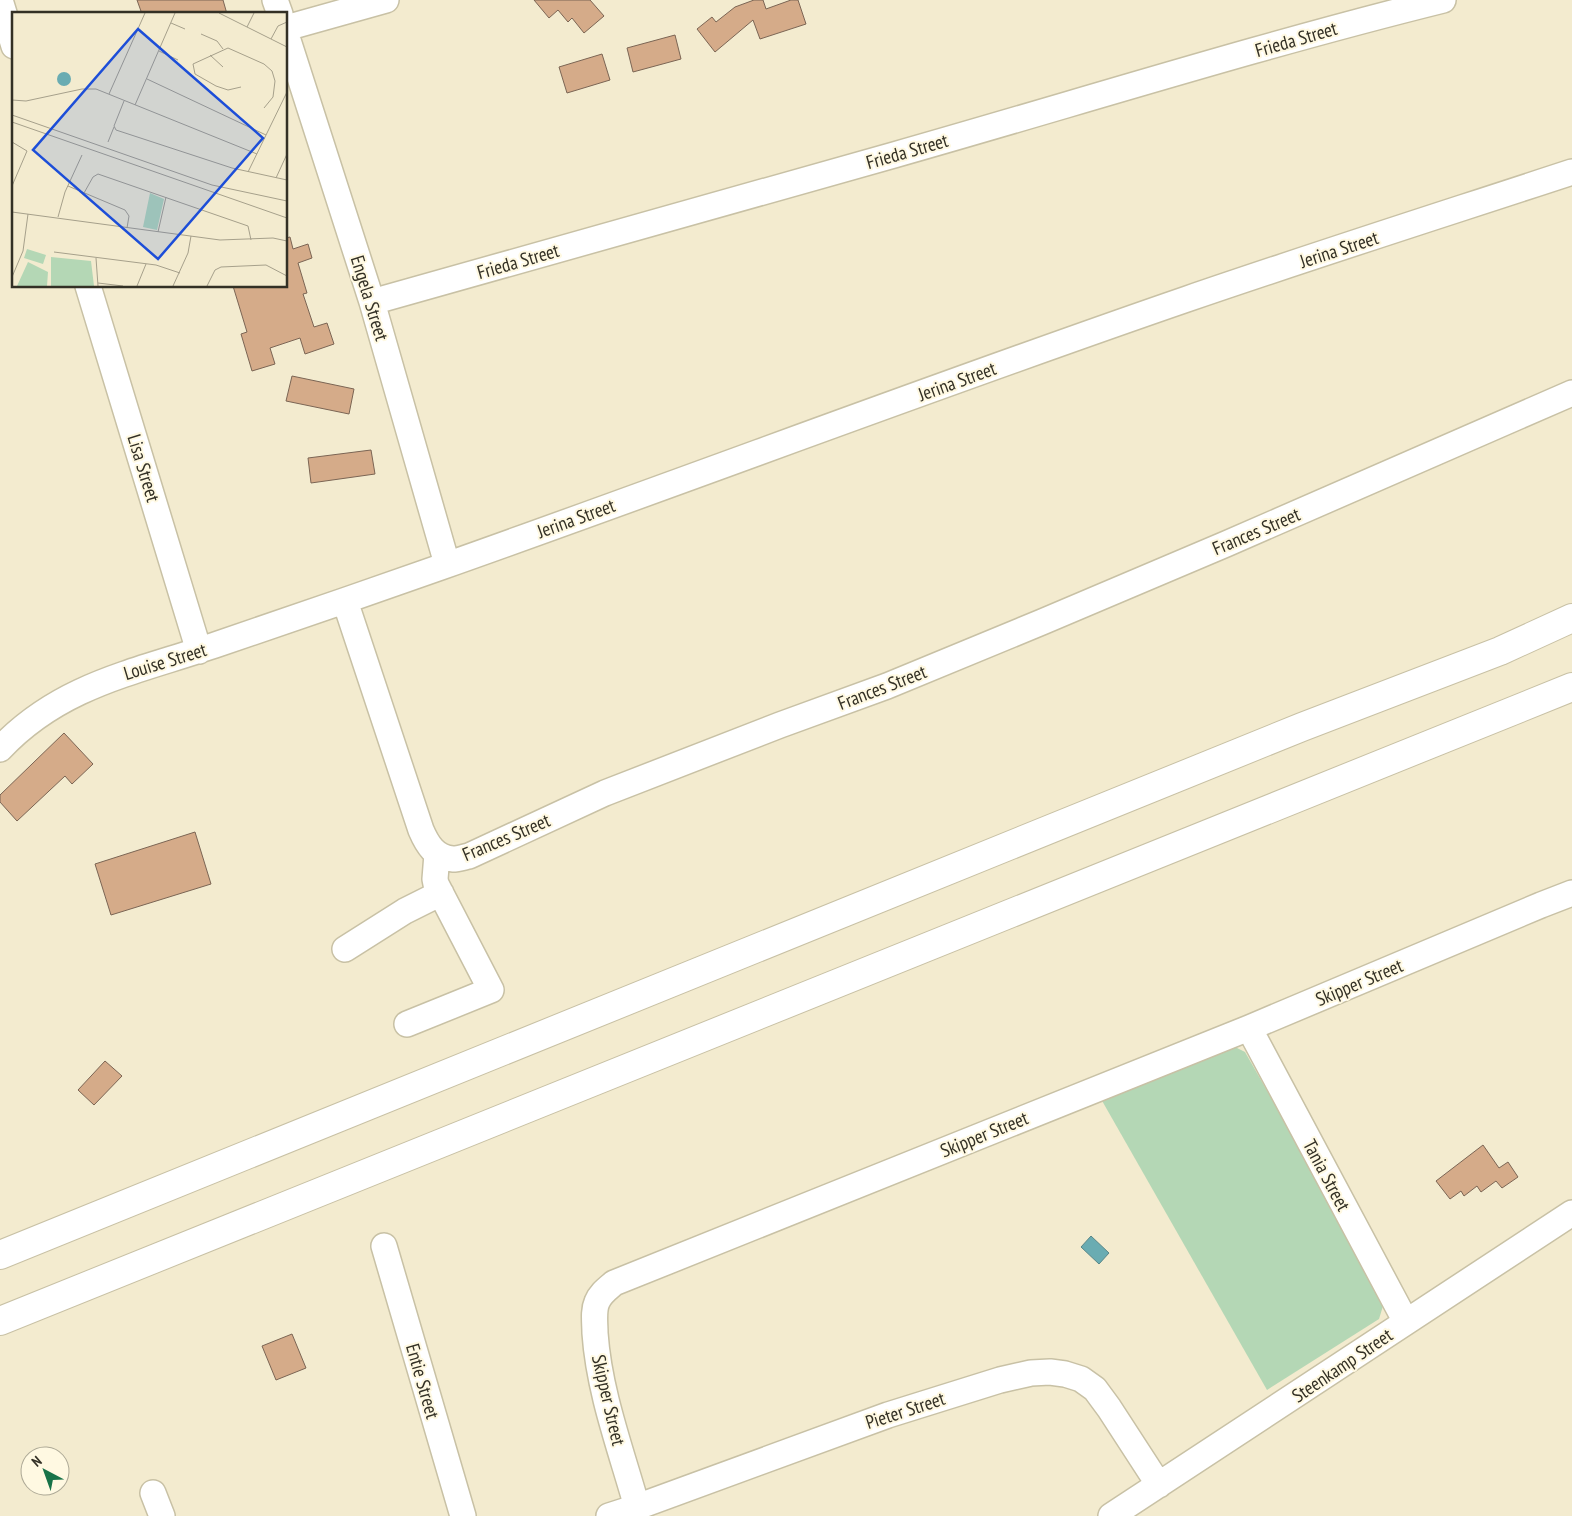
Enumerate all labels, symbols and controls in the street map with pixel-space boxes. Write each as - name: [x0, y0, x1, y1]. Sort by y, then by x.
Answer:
- inset map: [12, 12, 288, 288]
- street label: Frieda Street: [1252, 16, 1341, 62]
- street label: Frieda Street: [863, 128, 952, 174]
- street label: Jerina Street: [1296, 225, 1382, 273]
- street label: Frieda Street: [474, 238, 563, 284]
- street label: Engela Street: [346, 252, 395, 344]
- street label: Jerina Street: [914, 356, 1000, 406]
- street label: Lisa Street: [122, 431, 166, 505]
- street label: Jerina Street: [533, 493, 619, 543]
- street label: Frances Street: [1208, 501, 1304, 560]
- street label: Louise Street: [121, 637, 210, 685]
- street label: Frances Street: [834, 659, 930, 715]
- street label: Frances Street: [458, 807, 554, 866]
- street label: Skipper Street: [1312, 953, 1407, 1011]
- street label: Skipper Street: [937, 1105, 1032, 1162]
- street label: Tania Street: [1298, 1135, 1356, 1216]
- street label: Steenkamp Street: [1287, 1322, 1397, 1407]
- street label: Entie Street: [401, 1341, 445, 1422]
- street label: Skipper Street: [587, 1352, 631, 1449]
- street label: Pieter Street: [862, 1386, 948, 1434]
- north arrow: [20, 1446, 70, 1496]
- text: N: [28, 1452, 45, 1470]

